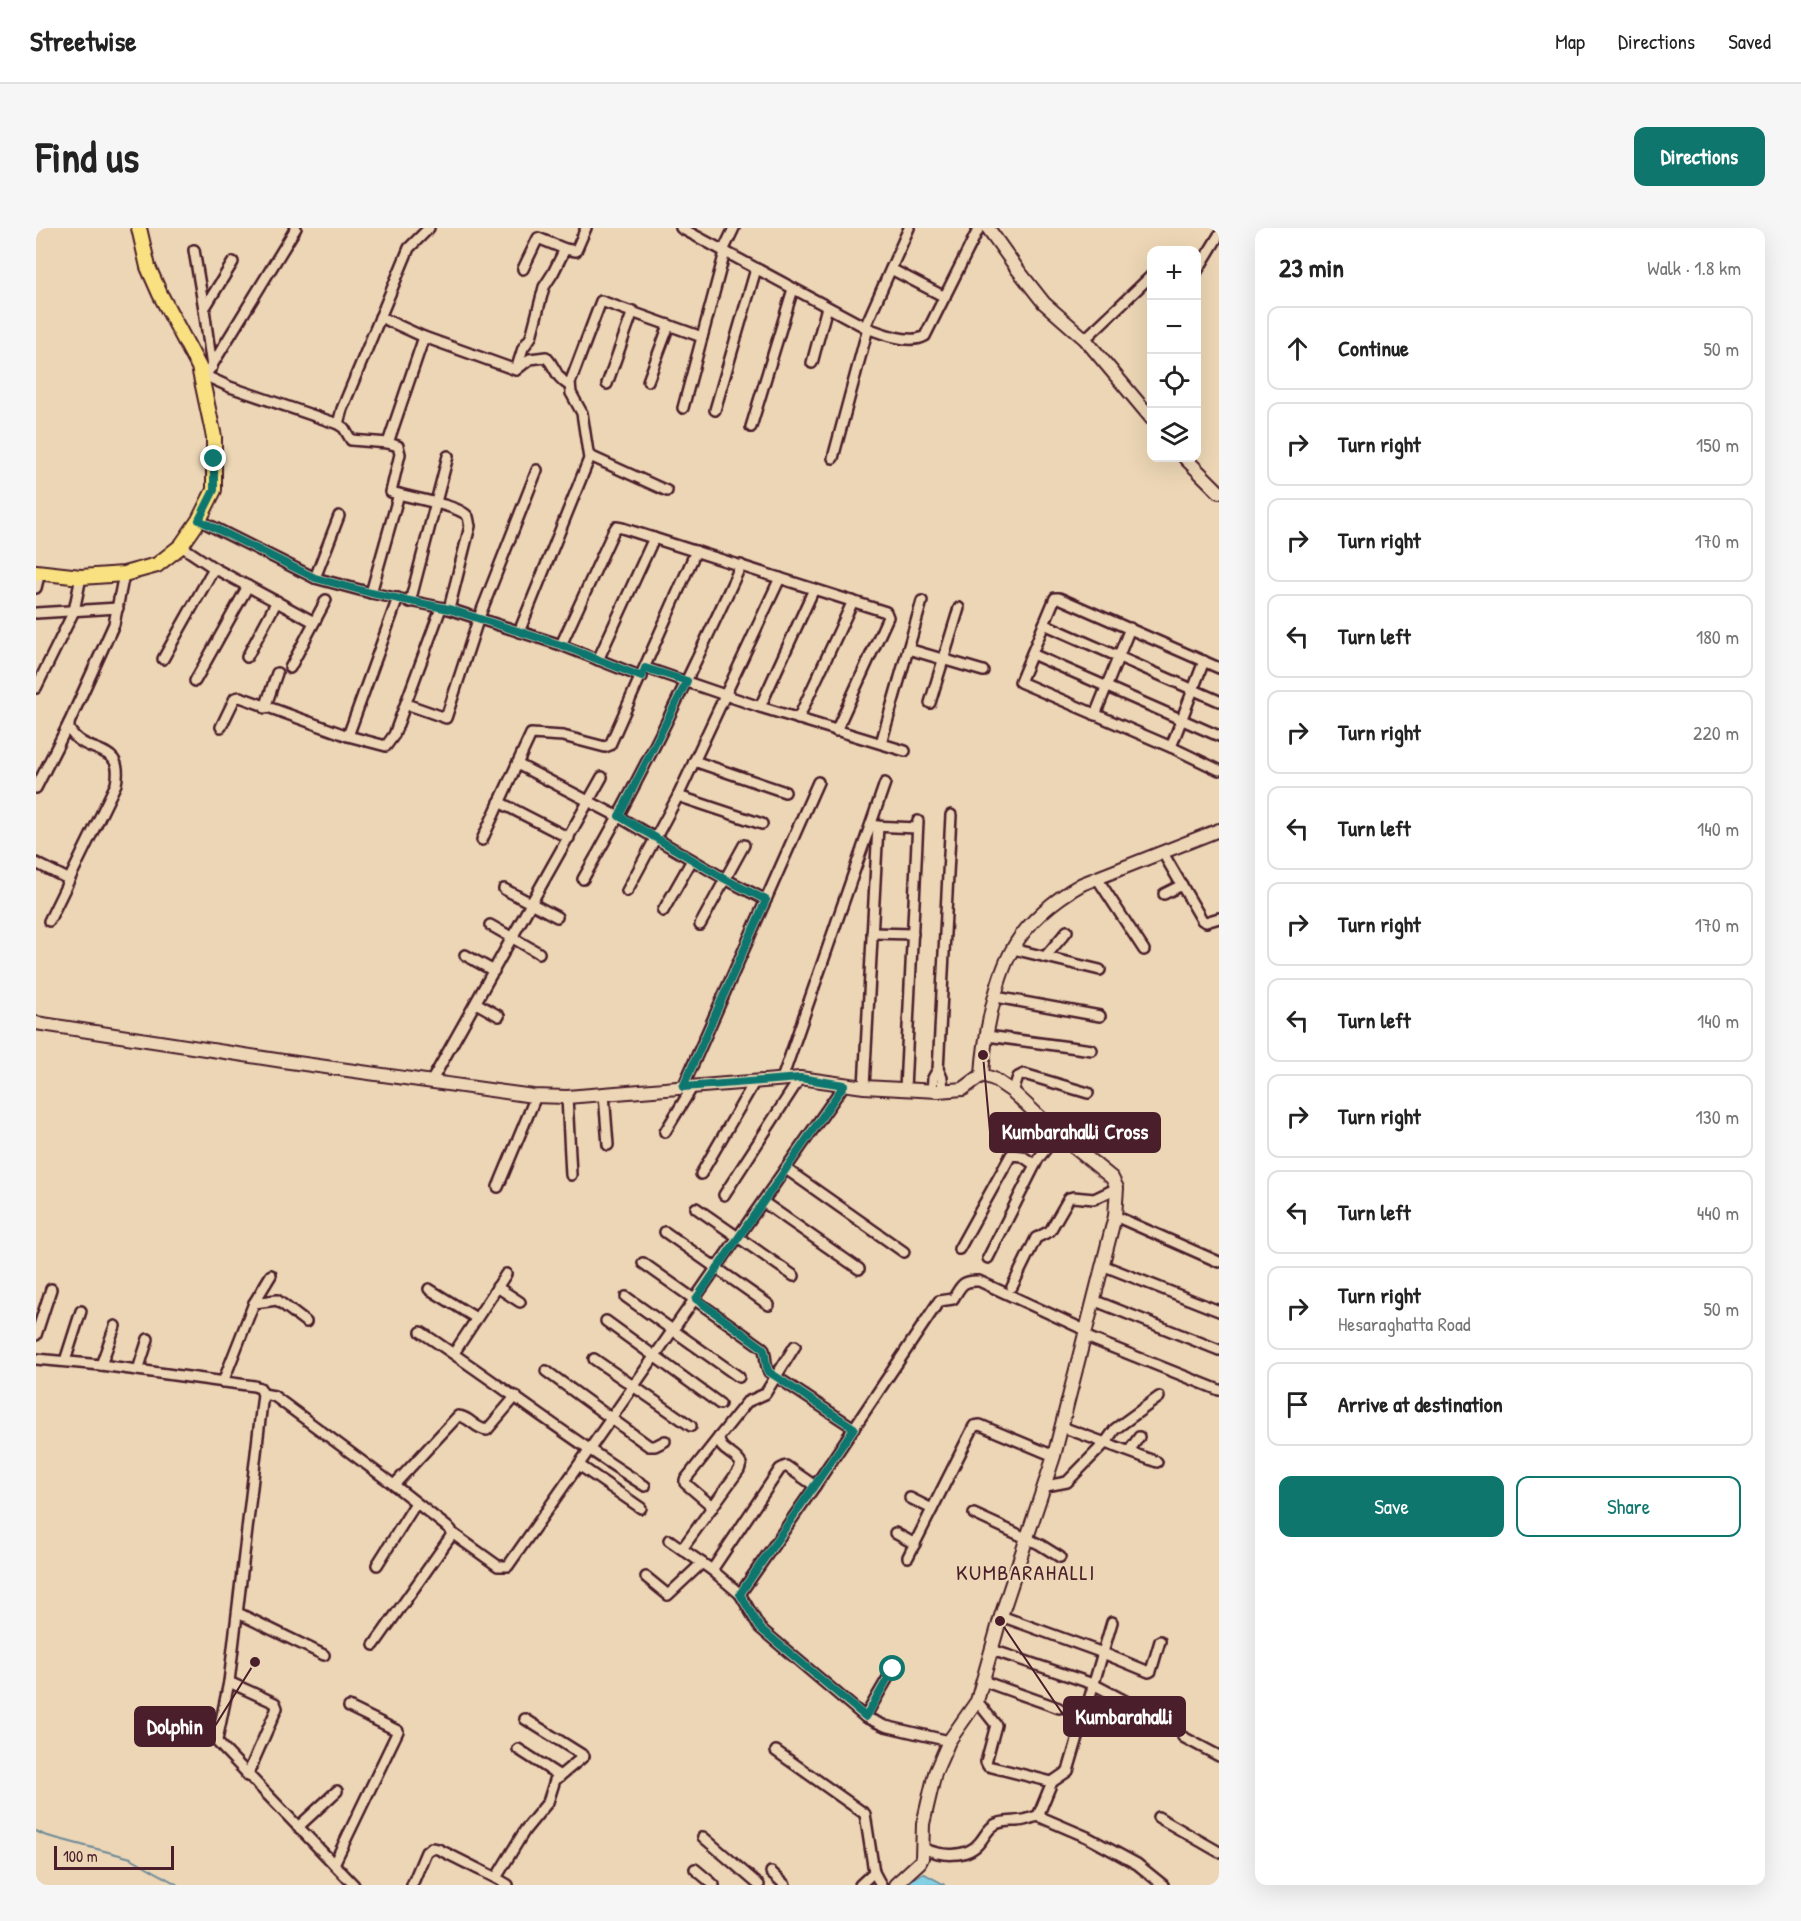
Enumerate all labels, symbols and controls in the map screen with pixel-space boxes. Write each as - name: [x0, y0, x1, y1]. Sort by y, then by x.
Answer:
- text: Streetwise: [30, 22, 136, 60]
- text: Map: [1555, 27, 1585, 56]
- text: Directions: [1618, 27, 1695, 56]
- text: Saved: [1728, 27, 1771, 56]
- button: Directions: [1634, 127, 1765, 186]
- text: Find us: [36, 128, 139, 185]
- map controls: [1147, 246, 1201, 462]
- button: +: [1147, 246, 1201, 300]
- text: 23 min: [1279, 250, 1344, 285]
- text: Walk · 1.8 km: [1647, 254, 1741, 281]
- button: −: [1147, 300, 1201, 354]
- icon: ahead: [1281, 332, 1314, 365]
- text: Continue: [1338, 333, 1409, 363]
- text: 50 m: [1703, 335, 1739, 362]
- button: locate: [1147, 354, 1201, 408]
- button: layers: [1147, 408, 1201, 462]
- icon: right: [1281, 428, 1314, 461]
- text: Turn right: [1338, 429, 1421, 459]
- text: 150 m: [1696, 431, 1739, 458]
- route end: [200, 445, 226, 471]
- icon: right: [1281, 524, 1314, 557]
- text: Turn right: [1338, 525, 1421, 555]
- text: 170 m: [1695, 527, 1739, 554]
- icon: left: [1281, 620, 1314, 653]
- text: Turn left: [1338, 621, 1411, 651]
- text: 180 m: [1696, 623, 1739, 650]
- icon: right: [1281, 716, 1314, 749]
- text: Turn right: [1338, 717, 1421, 747]
- text: 220 m: [1693, 719, 1739, 746]
- icon: left: [1281, 812, 1314, 845]
- text: Turn left: [1338, 813, 1411, 843]
- text: 140 m: [1697, 815, 1739, 842]
- icon: right: [1281, 908, 1314, 941]
- text: Turn right: [1338, 909, 1421, 939]
- text: 170 m: [1695, 911, 1739, 938]
- icon: left: [1281, 1004, 1314, 1037]
- text: Turn left: [1338, 1005, 1411, 1035]
- text: 140 m: [1697, 1007, 1739, 1034]
- icon: right: [1281, 1100, 1314, 1133]
- text: Turn right: [1338, 1101, 1421, 1131]
- text: 130 m: [1696, 1103, 1739, 1130]
- callout: Kumbarahalli Cross: [990, 1113, 1160, 1152]
- text: Kumbarahalli Cross: [1002, 1117, 1148, 1146]
- icon: left: [1281, 1196, 1314, 1229]
- text: Turn left: [1338, 1197, 1411, 1227]
- text: 440 m: [1697, 1199, 1739, 1226]
- text: Turn right: [1338, 1280, 1421, 1310]
- icon: right: [1281, 1292, 1314, 1325]
- text: 50 m: [1703, 1295, 1739, 1322]
- text: Hesaraghatta Road: [1338, 1310, 1471, 1337]
- icon: arrive: [1281, 1388, 1314, 1421]
- text: Arrive at destination: [1338, 1389, 1503, 1419]
- button: Save: [1279, 1476, 1504, 1537]
- button: Share: [1516, 1476, 1741, 1537]
- district label: KUMBARAHALLI: [956, 1557, 1096, 1587]
- route start: [879, 1655, 905, 1681]
- callout: Kumbarahalli: [1064, 1697, 1185, 1736]
- text: Kumbarahalli: [1075, 1702, 1173, 1731]
- callout: Dolphin: [135, 1707, 215, 1746]
- text: Dolphin: [147, 1712, 203, 1742]
- scale bar: [54, 1843, 174, 1870]
- text: 100 m: [63, 1845, 98, 1867]

